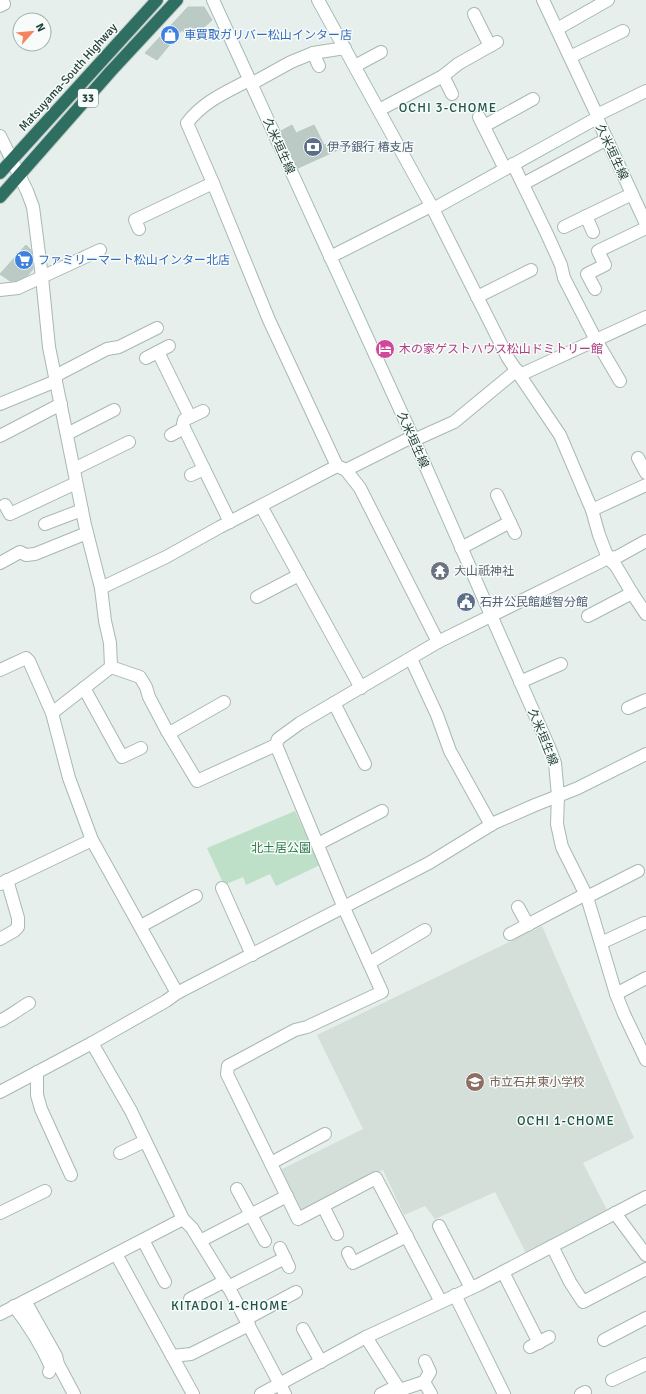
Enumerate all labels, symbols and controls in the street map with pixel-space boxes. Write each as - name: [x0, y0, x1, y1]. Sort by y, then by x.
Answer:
- north arrow: [12, 12, 52, 52]
- street label: Matsuyama-South Highway: [16, 20, 121, 134]
- text: N: [33, 21, 48, 34]
- shop icon: 車買取ガリバー松山インター店: [159, 24, 181, 46]
- place label: 車買取ガリバー松山インター店: [184, 28, 352, 43]
- road number: 33: [78, 89, 98, 107]
- district label: OCHI 3-CHOME: [399, 100, 497, 116]
- street label: 久米垣生線: [259, 116, 298, 177]
- street label: 久米垣生線: [592, 122, 631, 183]
- bank icon: 伊予銀行 椿支店: [302, 136, 324, 158]
- place label: 伊予銀行 椿支店: [327, 140, 414, 155]
- supermarket icon: ファミリーマート松山インター北店: [13, 249, 35, 271]
- place label: ファミリーマート松山インター北店: [38, 253, 230, 268]
- hotel icon: 木の家ゲストハウス松山ドミトリー館: [374, 338, 396, 360]
- place label: 木の家ゲストハウス松山ドミトリー館: [399, 342, 603, 357]
- street label: 久米垣生線: [393, 410, 432, 471]
- temple icon: 大山祇神社: [429, 560, 451, 582]
- place label: 大山祇神社: [454, 564, 514, 579]
- public building icon: 石井公民館越智分館: [455, 591, 477, 613]
- place label: 石井公民館越智分館: [480, 595, 588, 610]
- street label: 久米垣生線: [524, 707, 561, 768]
- park label: 北土居公園: [251, 841, 311, 856]
- school or university icon: 市立石井東小学校: [464, 1071, 486, 1093]
- place label: 市立石井東小学校: [489, 1075, 585, 1090]
- district label: OCHI 1-CHOME: [517, 1113, 615, 1129]
- district label: KITADOI 1-CHOME: [171, 1298, 289, 1314]

